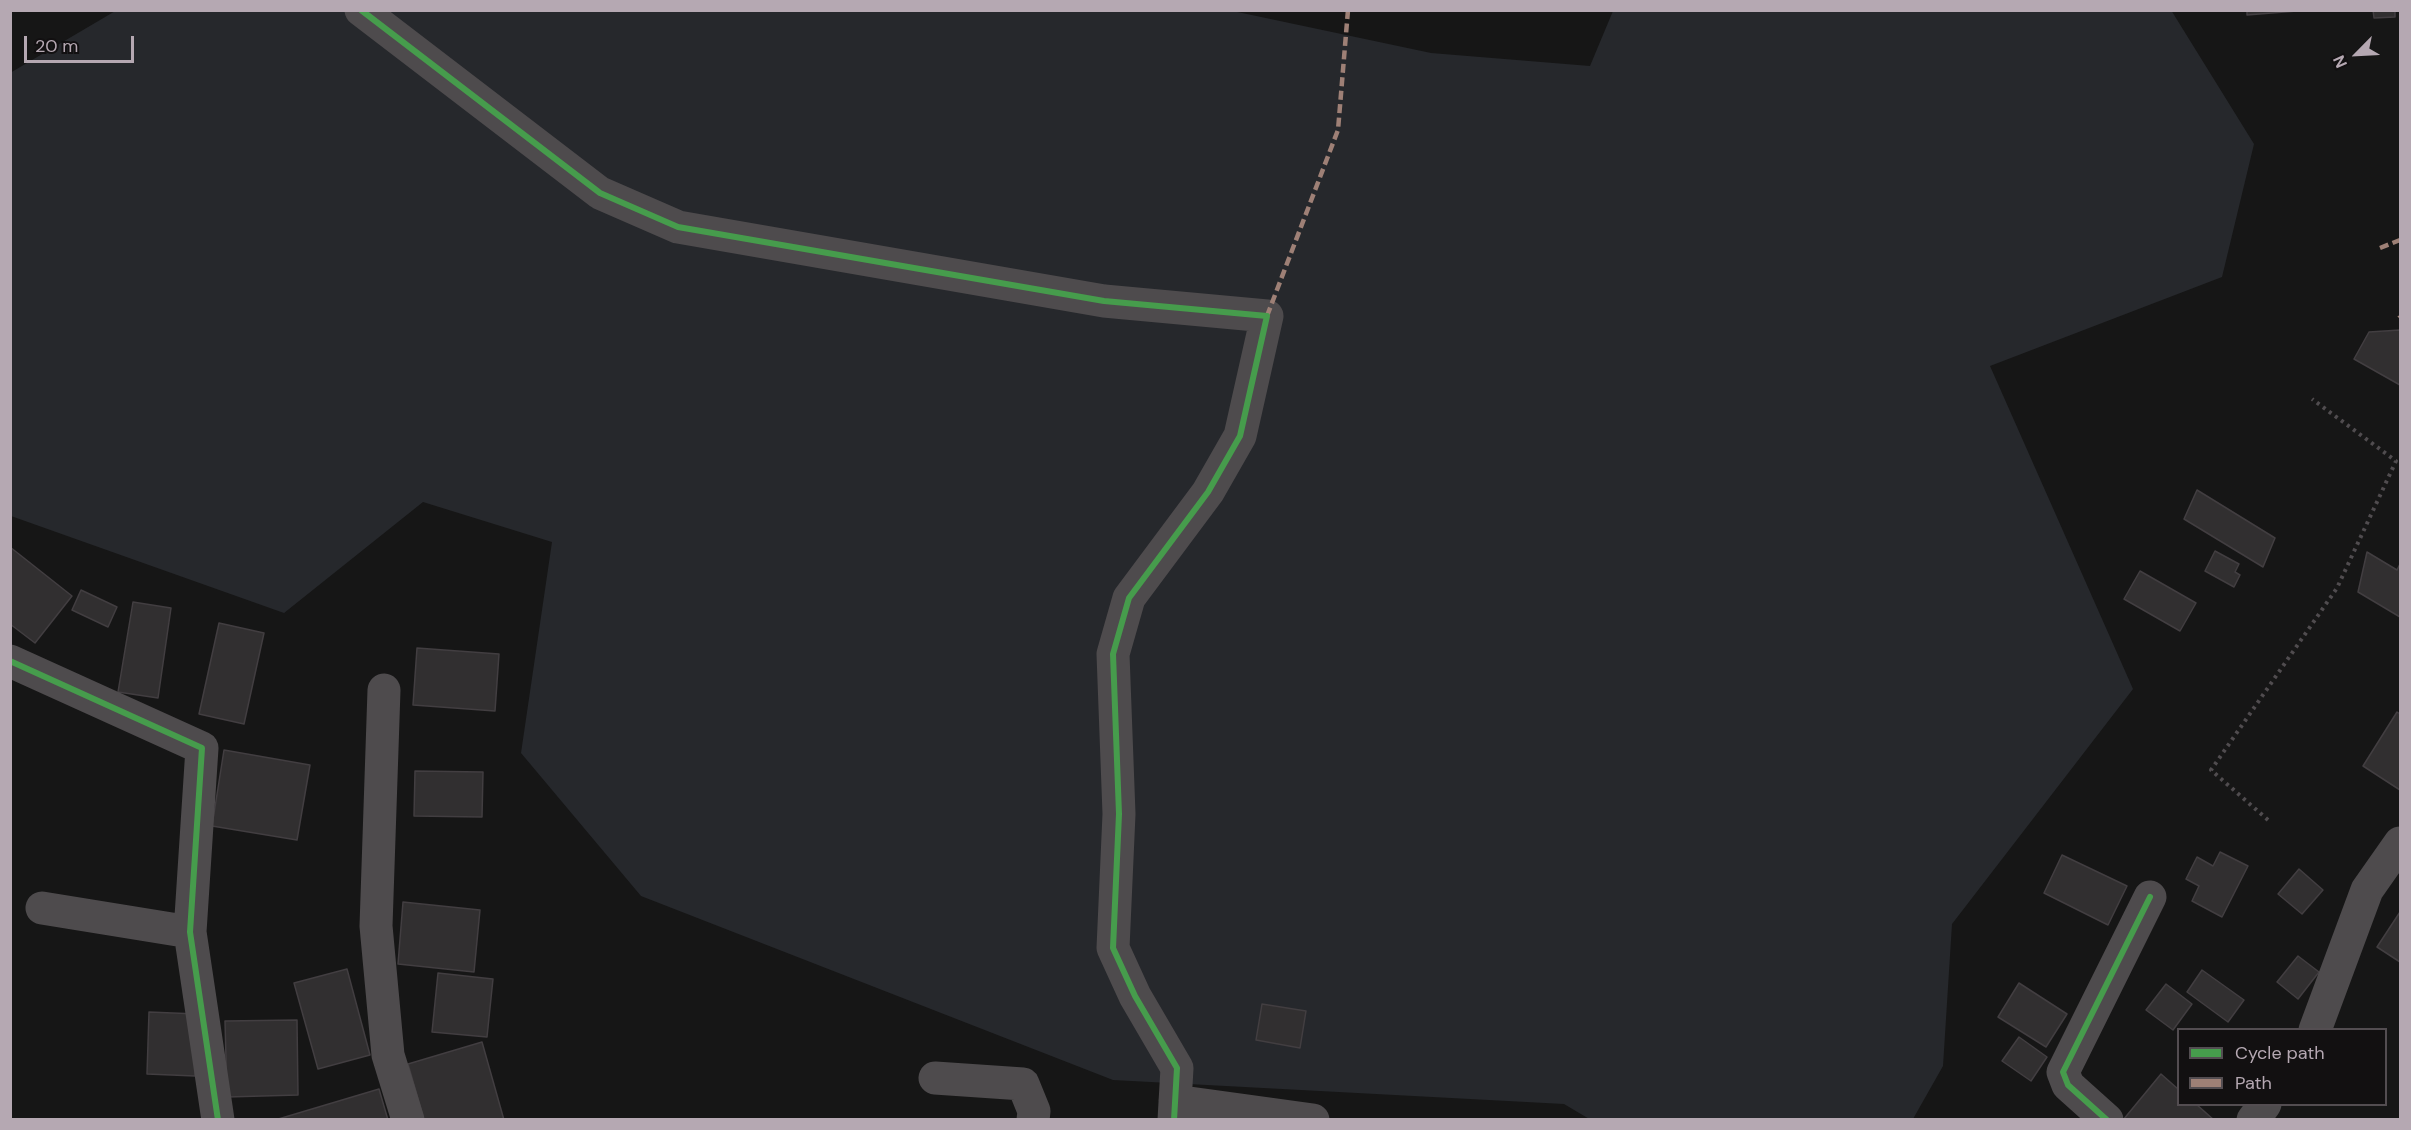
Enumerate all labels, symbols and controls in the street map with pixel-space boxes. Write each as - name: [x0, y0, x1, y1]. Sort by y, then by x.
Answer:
- scale bar: [27, 24, 136, 62]
- north arrow: [2327, 24, 2387, 84]
- text: 20 m: [35, 34, 78, 58]
- text: N: [2328, 52, 2352, 71]
- legend: [2177, 1028, 2387, 1106]
- text: Cycle path: [2235, 1041, 2325, 1065]
- text: Path: [2235, 1071, 2272, 1095]

